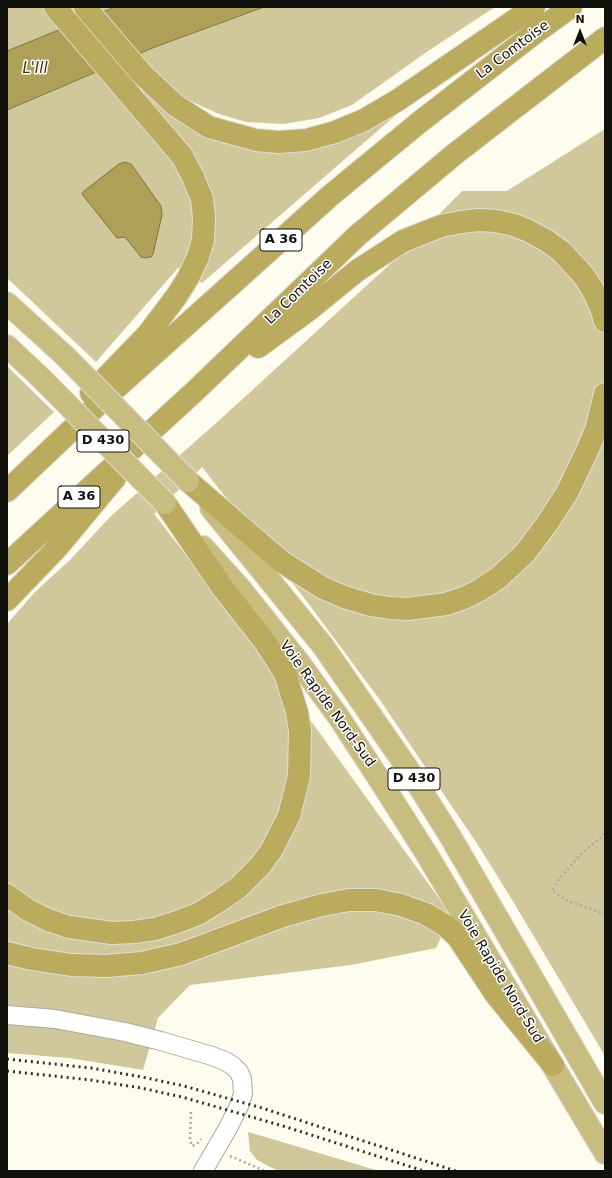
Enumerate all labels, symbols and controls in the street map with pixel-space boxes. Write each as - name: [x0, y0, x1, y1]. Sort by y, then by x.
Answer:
- north arrow: [560, 12, 600, 52]
- text: N: [575, 13, 585, 26]
- street label: La Comtoise: [473, 17, 553, 83]
- water label: L'Ill: [22, 60, 48, 78]
- road number: A 36: [260, 229, 302, 251]
- street label: La Comtoise: [262, 256, 336, 328]
- road number: D 430: [77, 430, 129, 452]
- road number: A 36: [58, 486, 100, 508]
- street label: Voie Rapide Nord-Sud: [276, 638, 378, 770]
- road number: D 430: [388, 768, 440, 790]
- street label: Voie Rapide Nord-Sud: [454, 908, 546, 1046]

